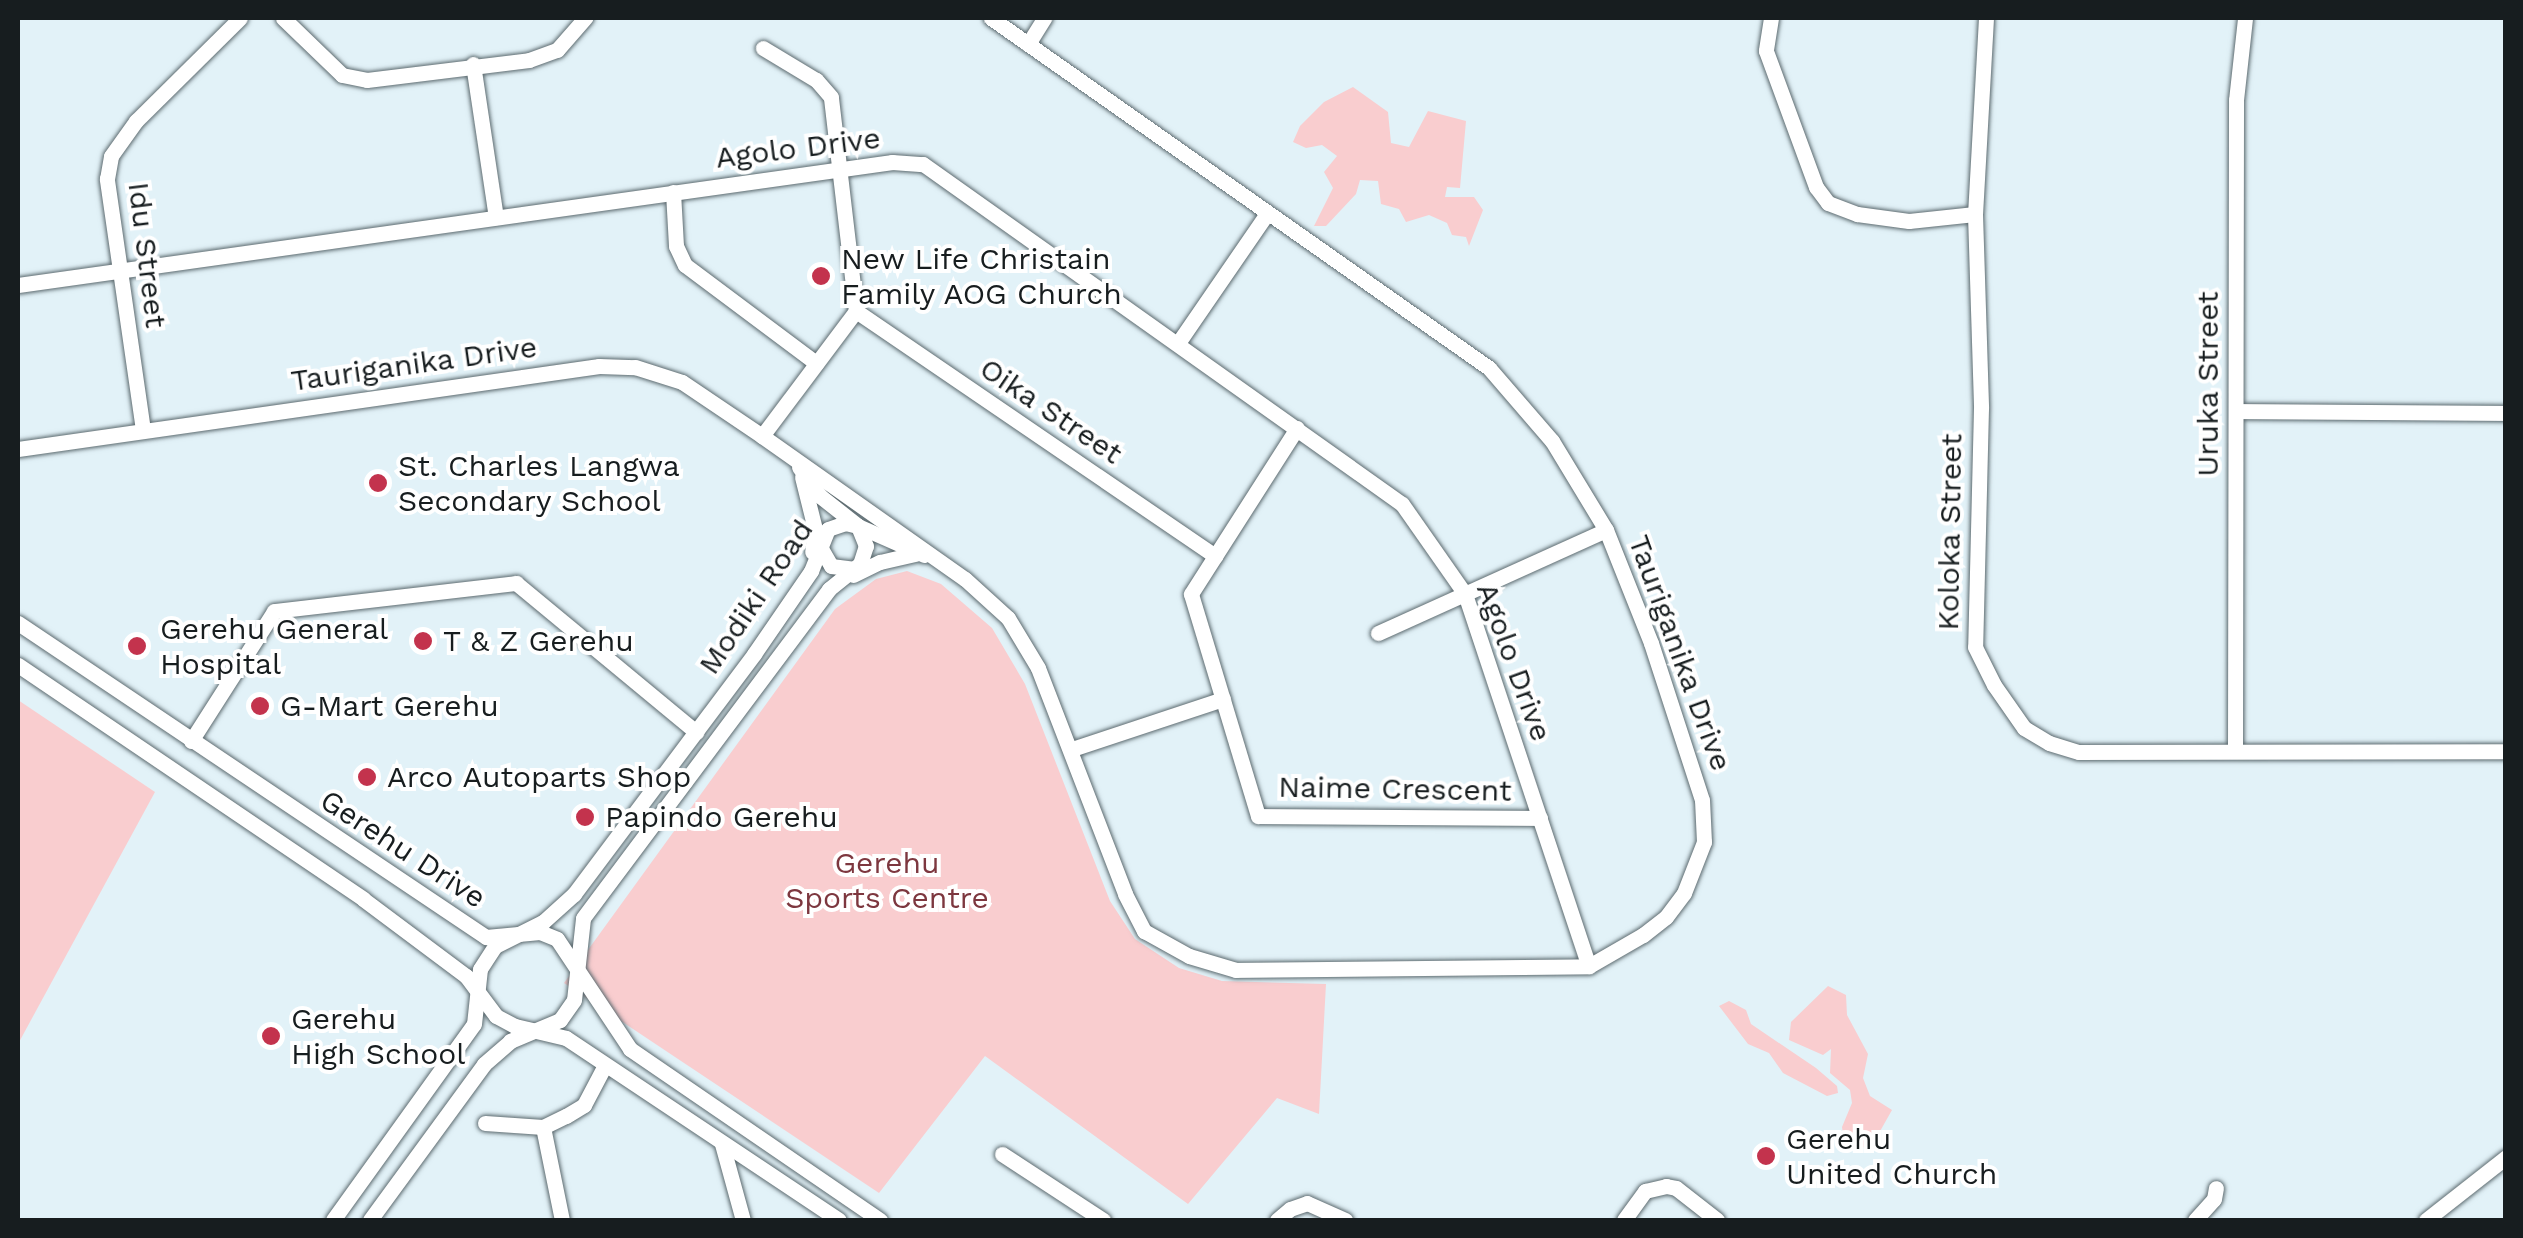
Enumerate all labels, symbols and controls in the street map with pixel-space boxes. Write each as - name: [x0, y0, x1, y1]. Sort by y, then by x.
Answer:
- street label: Agolo Drive: [714, 120, 882, 176]
- street label: Idu Street: [120, 180, 174, 330]
- place label: New Life Christain Family AOG Church: [841, 241, 1124, 312]
- marker: New Life Christain Family AOG Church: [810, 265, 832, 287]
- street label: Uruka Street: [2190, 291, 2226, 477]
- street label: Tauriganika Drive: [288, 329, 540, 399]
- street label: Oika Street: [973, 350, 1129, 472]
- street label: Koloka Street: [1930, 433, 1970, 631]
- place label: St. Charles Langwa Secondary School: [398, 448, 680, 518]
- marker: St. Charles Langwa Secondary School: [367, 472, 389, 494]
- street label: Modiki Road: [691, 513, 821, 681]
- street label: Tauriganika Drive: [1621, 530, 1739, 776]
- street label: Agolo Drive: [1469, 578, 1559, 746]
- place label: Gerehu General Hospital: [160, 611, 388, 682]
- place label: T & Z Gerehu: [443, 623, 635, 659]
- marker: T & Z Gerehu: [412, 630, 434, 652]
- marker: Gerehu General Hospital: [124, 633, 150, 659]
- place label: G-Mart Gerehu: [280, 688, 499, 724]
- marker: G-Mart Gerehu: [249, 695, 271, 717]
- place label: Arco Autoparts Shop: [387, 759, 693, 795]
- marker: Arco Autoparts Shop: [356, 766, 378, 788]
- street label: Naime Crescent: [1278, 769, 1512, 809]
- street label: Gerehu Drive: [314, 782, 492, 916]
- place label: Papindo Gerehu: [605, 799, 838, 835]
- marker: Papindo Gerehu: [574, 806, 596, 828]
- park label: Gerehu Sports Centre: [785, 845, 989, 916]
- place label: Gerehu High School: [291, 1001, 466, 1072]
- marker: Gerehu High School: [260, 1025, 282, 1047]
- place label: Gerehu United Church: [1786, 1121, 1997, 1192]
- marker: Gerehu United Church: [1755, 1145, 1777, 1167]

